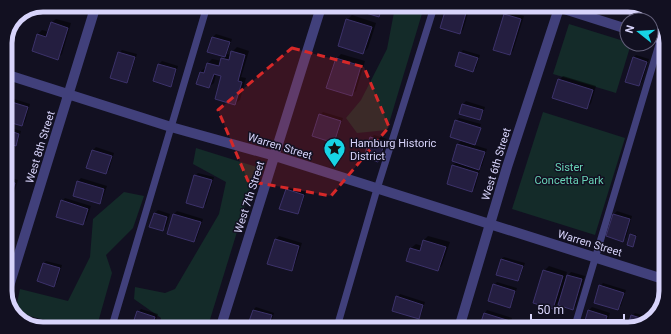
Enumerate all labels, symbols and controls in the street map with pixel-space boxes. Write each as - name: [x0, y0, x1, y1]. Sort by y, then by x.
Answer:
- north arrow: [619, 12, 659, 52]
- text: N: [623, 23, 637, 35]
- street label: West 8th Street: [23, 109, 58, 185]
- street label: West 6th Street: [479, 126, 514, 202]
- street label: Warren Street: [246, 131, 314, 163]
- place icon: Hamburg Historic District: [322, 136, 348, 169]
- place label: Hamburg Historic District: [350, 137, 437, 163]
- street label: West 7th Street: [232, 159, 267, 235]
- park label: Sister Concetta Park: [534, 161, 604, 187]
- street label: Warren Street: [556, 228, 624, 260]
- scale bar: [531, 296, 624, 322]
- text: 50 m: [537, 303, 564, 317]

